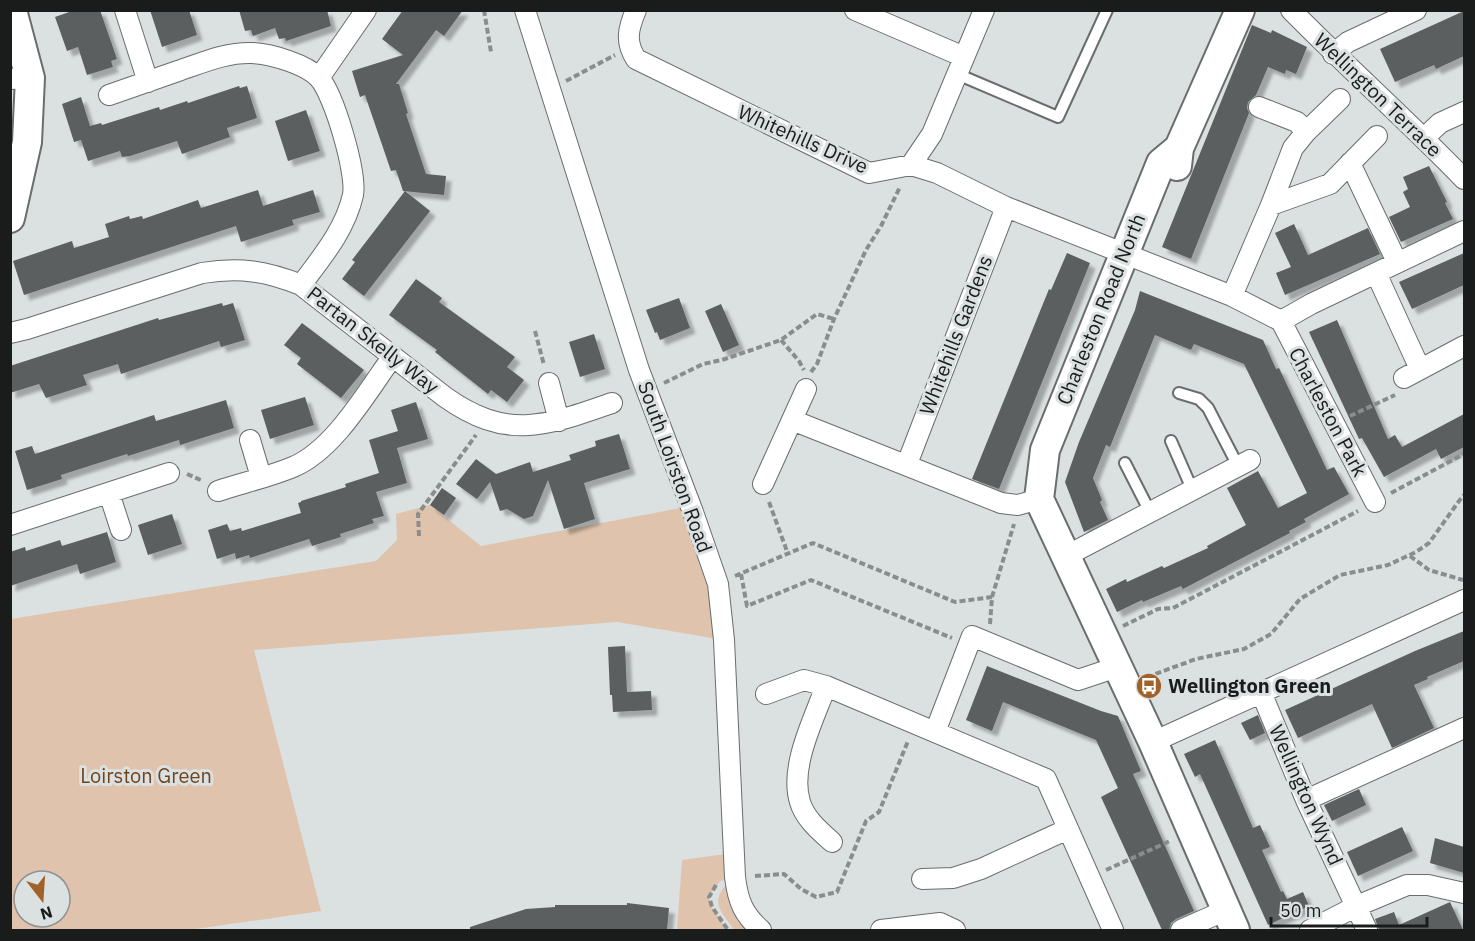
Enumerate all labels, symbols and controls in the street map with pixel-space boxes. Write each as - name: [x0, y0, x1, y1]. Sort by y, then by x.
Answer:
- street label: Wellington Terrace: [1309, 27, 1448, 163]
- street label: Whitehills Drive: [734, 98, 873, 179]
- street label: Charleston Road North: [1050, 209, 1151, 408]
- street label: Whitehills Gardens: [913, 251, 998, 419]
- street label: Partan Skelly Way: [302, 280, 445, 400]
- street label: Charleston Park: [1283, 343, 1374, 481]
- street label: South Loirston Road: [632, 377, 719, 556]
- bus stop icon: Wellington Green: [1134, 671, 1164, 701]
- place label: Wellington Green: [1168, 672, 1331, 699]
- street label: Wellington Wynd: [1263, 720, 1350, 869]
- park label: Loirston Green: [80, 762, 212, 789]
- north arrow: [12, 869, 72, 929]
- scale bar: [1271, 890, 1427, 928]
- text: 50 m: [1280, 899, 1322, 922]
- text: N: [38, 902, 55, 925]

